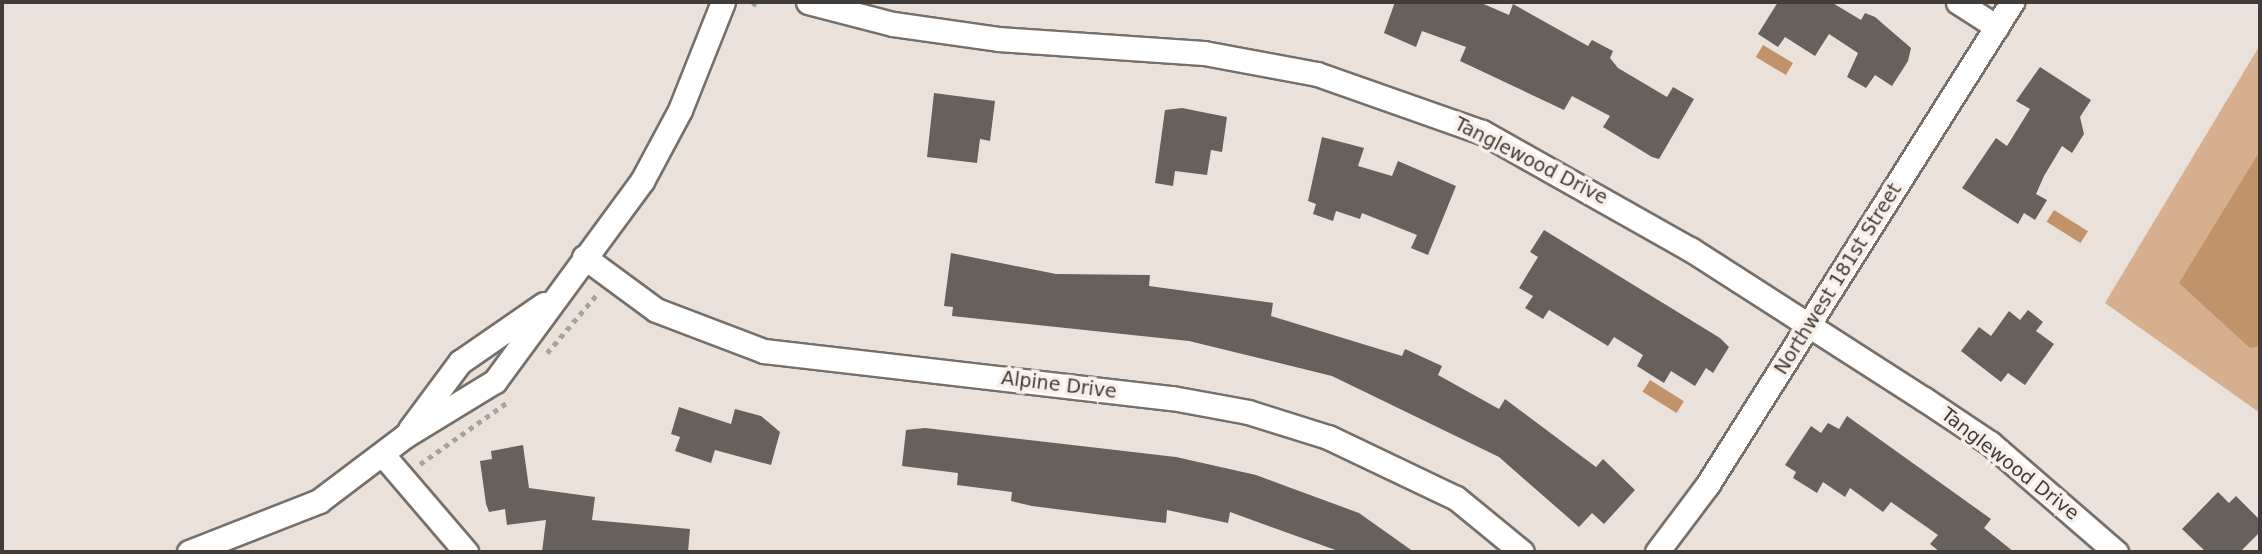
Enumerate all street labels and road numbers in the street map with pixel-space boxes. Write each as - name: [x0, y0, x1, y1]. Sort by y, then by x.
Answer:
- street label: Tanglewood Drive: [1451, 113, 1611, 209]
- street label: Northwest 181st Street: [1770, 179, 1906, 379]
- street label: Alpine Drive: [1000, 367, 1118, 403]
- street label: Tanglewood Drive: [1937, 403, 2083, 525]

